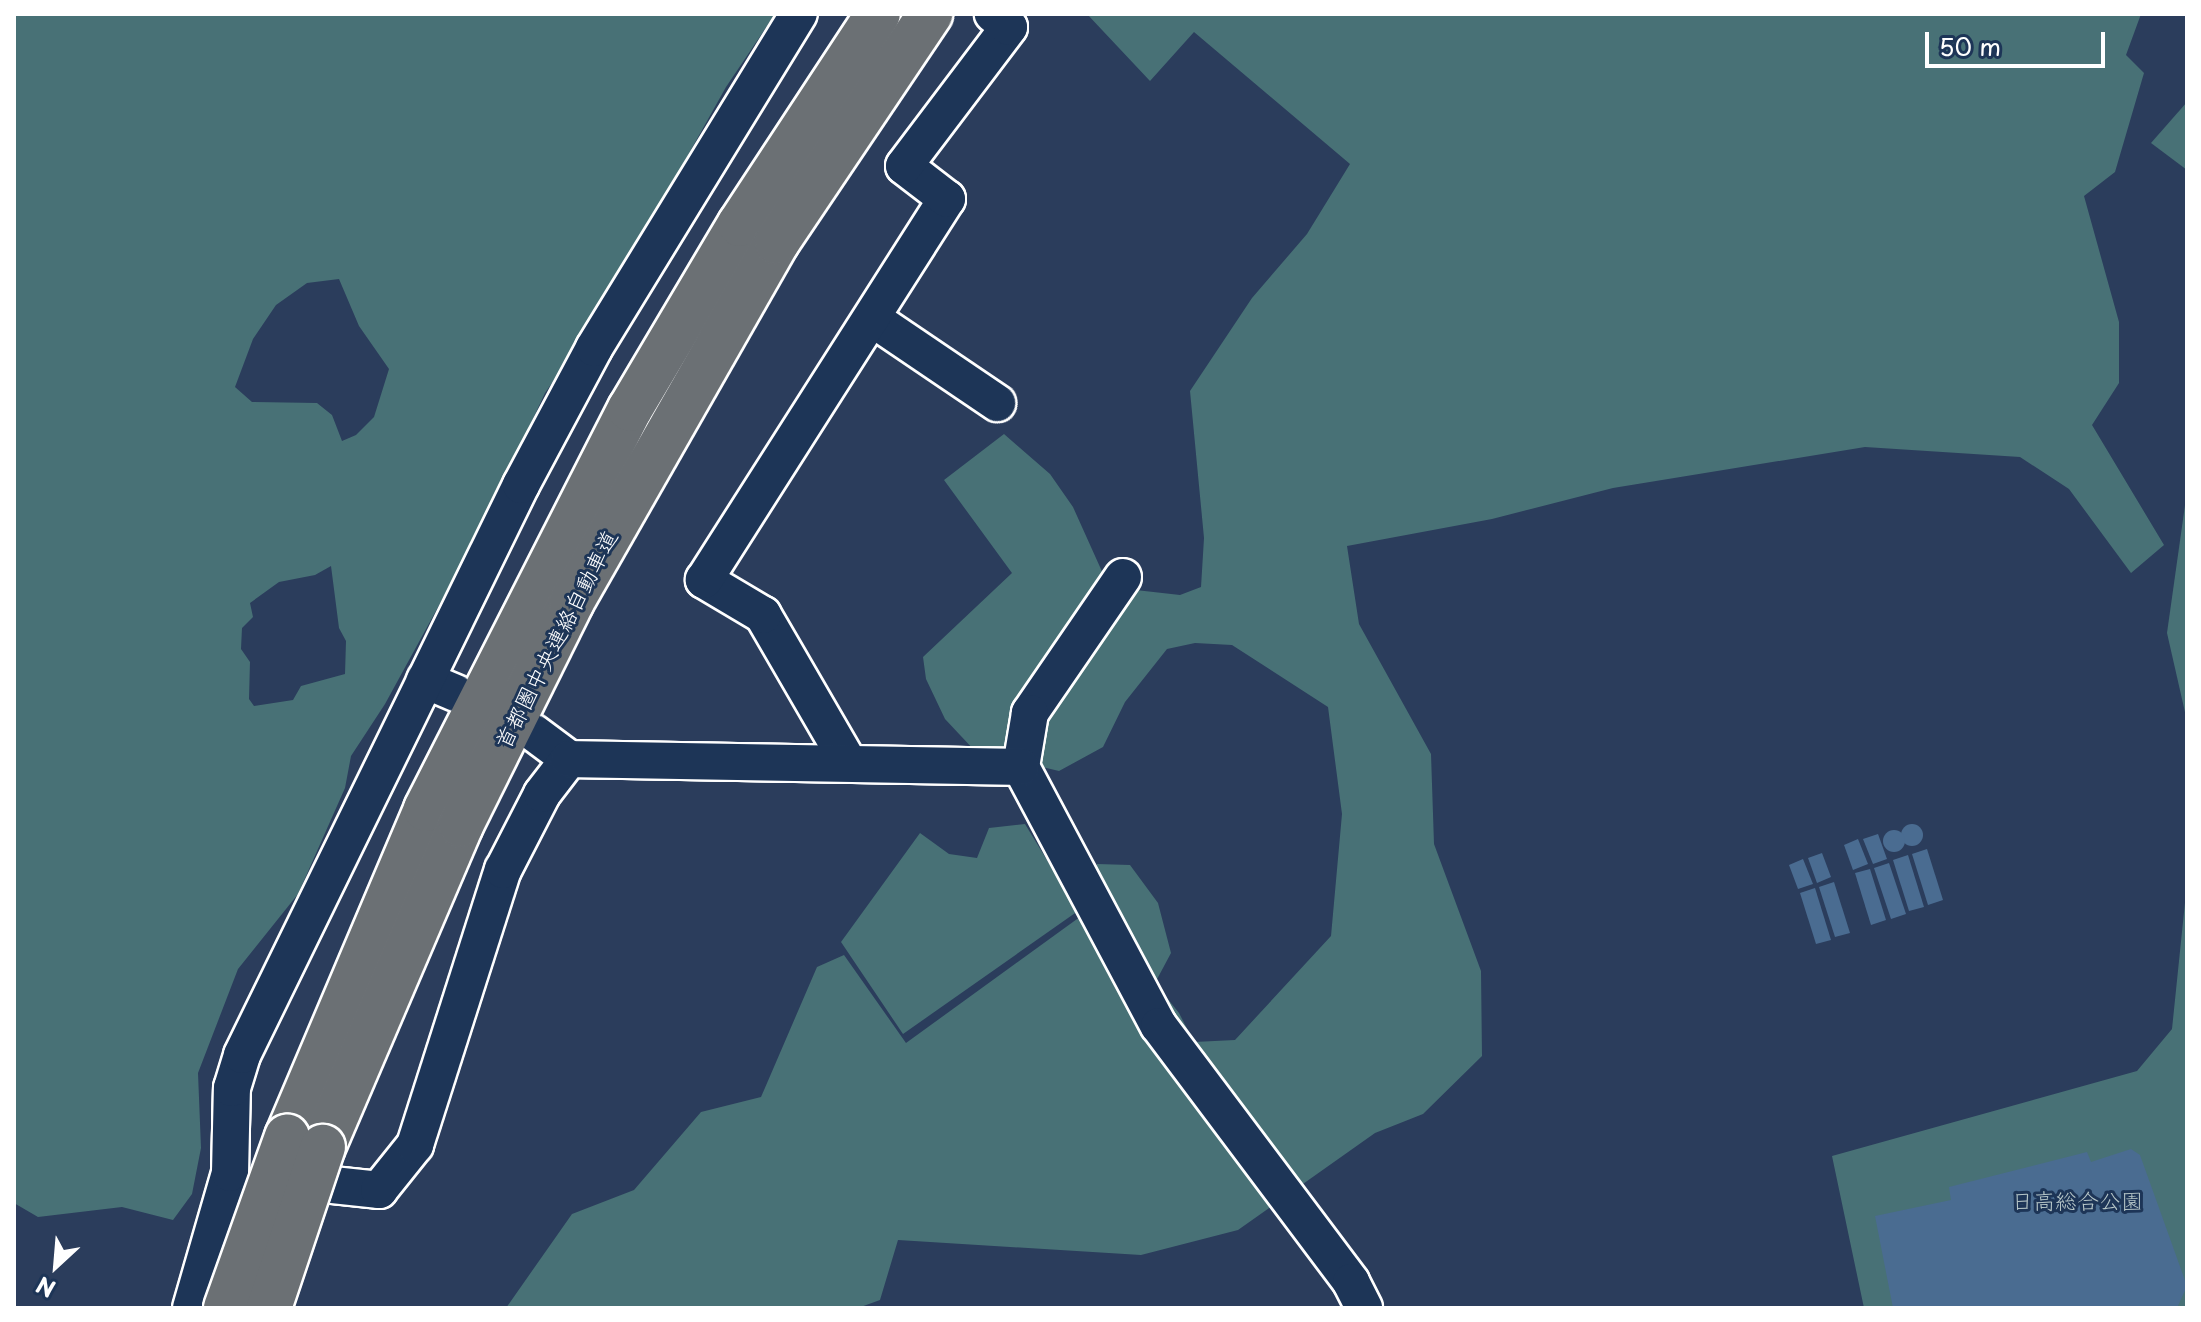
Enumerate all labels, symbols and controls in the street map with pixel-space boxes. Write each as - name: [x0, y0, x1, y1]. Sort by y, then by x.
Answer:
- scale bar: [1929, 16, 2109, 66]
- text: 50 m: [1939, 28, 2001, 64]
- street label: 首都圏中央連絡自動車道: [488, 525, 622, 753]
- park label: 日高総合公園: [2011, 1187, 2143, 1213]
- north arrow: [16, 1226, 96, 1306]
- text: N: [30, 1269, 60, 1307]

